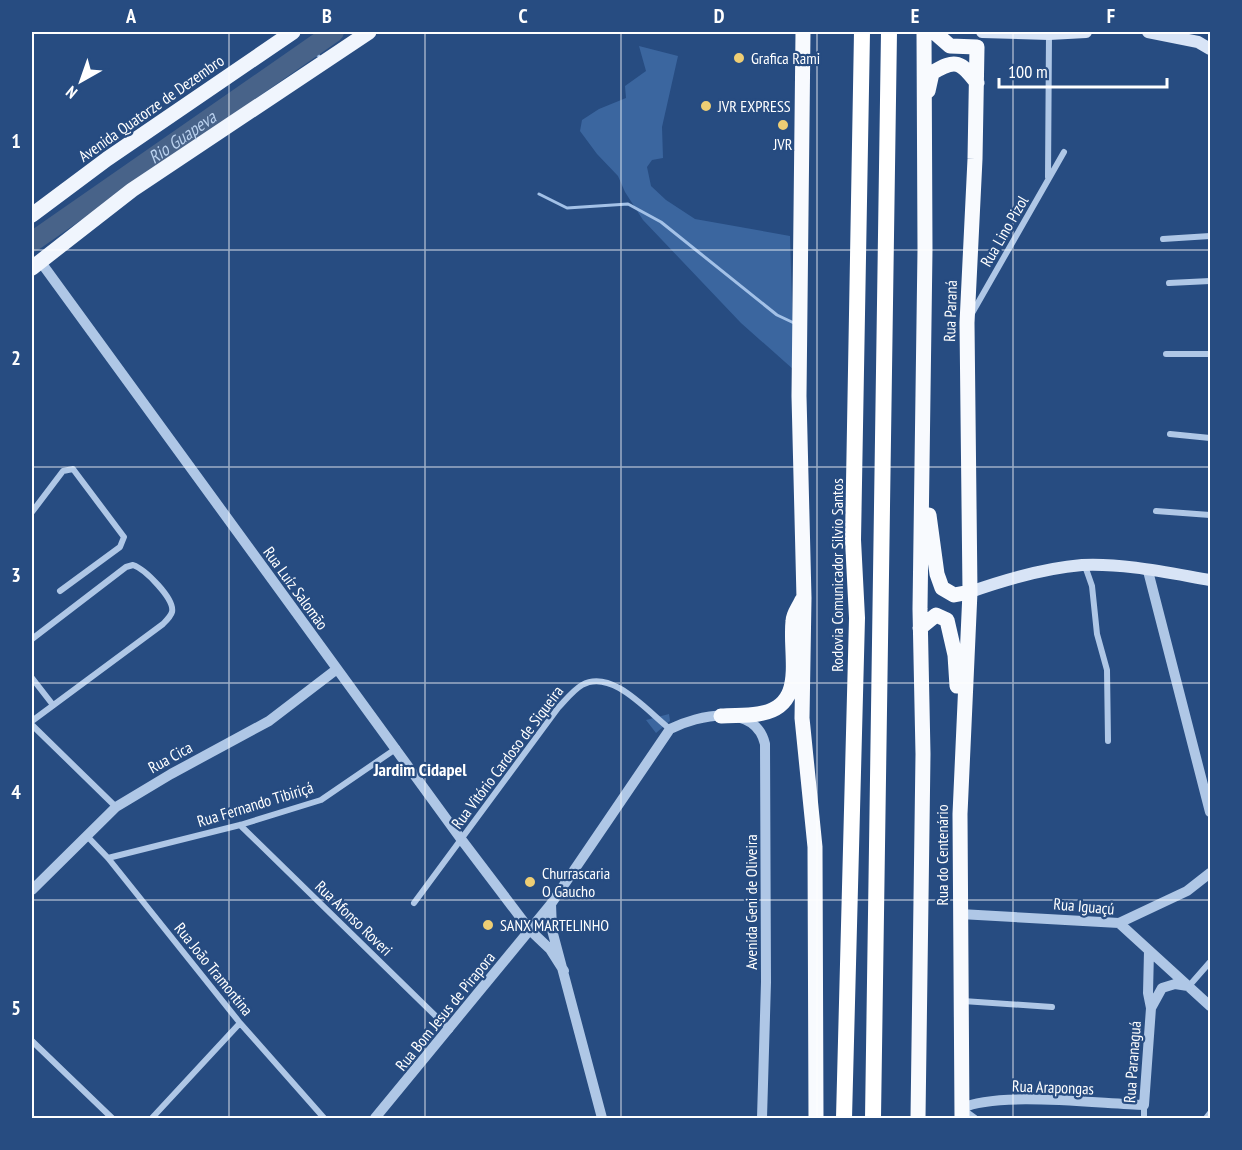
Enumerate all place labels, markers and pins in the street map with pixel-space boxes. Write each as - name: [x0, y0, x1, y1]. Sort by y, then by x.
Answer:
- place label: Grafica Rami: [751, 48, 820, 68]
- marker: Grafica Rami: [732, 51, 746, 65]
- place label: JVR EXPRESS: [717, 96, 791, 116]
- marker: JVR EXPRESS: [699, 99, 713, 113]
- marker: JVR: [776, 118, 790, 132]
- place label: JVR: [773, 134, 793, 154]
- place label: Churrascaria O Gaucho: [542, 863, 610, 901]
- marker: Churrascaria O Gaucho: [523, 875, 537, 889]
- place label: SANX MARTELINHO: [500, 915, 609, 935]
- marker: SANX MARTELINHO: [481, 918, 495, 932]

